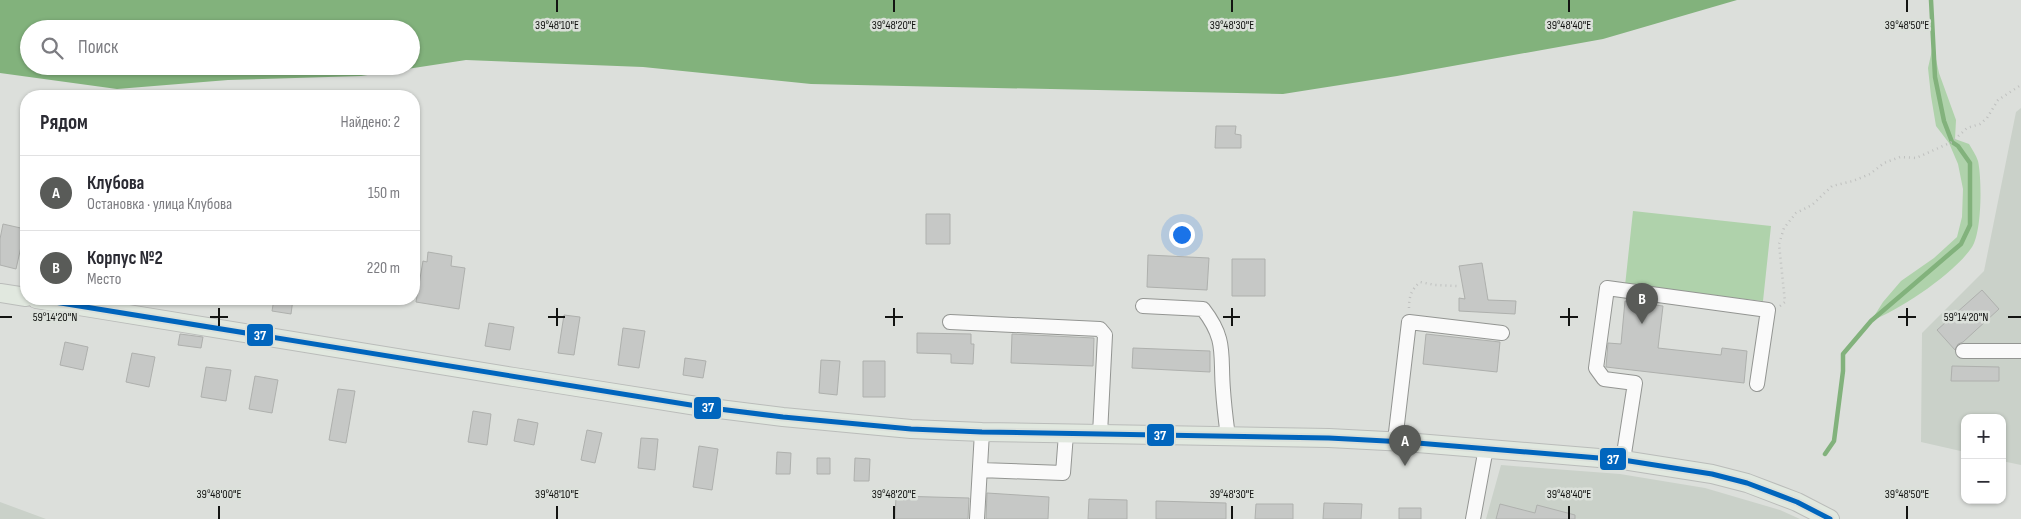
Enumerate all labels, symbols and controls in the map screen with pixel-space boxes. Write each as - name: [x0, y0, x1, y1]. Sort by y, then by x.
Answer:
- text: 39°48'10"E: [535, 18, 579, 33]
- text: 39°48'20"E: [872, 18, 916, 33]
- text: 39°48'30"E: [1210, 18, 1254, 33]
- text: 39°48'40"E: [1547, 18, 1591, 33]
- text: 39°48'50"E: [1885, 18, 1929, 33]
- search box: [20, 20, 420, 75]
- icon: search: [38, 34, 66, 62]
- text: Поиск: [78, 36, 118, 59]
- text: Рядом: [40, 110, 88, 135]
- text: Найдено: 2: [341, 113, 400, 132]
- text: Клубова: [87, 172, 144, 195]
- text: A: [52, 184, 60, 203]
- text: 150 m: [368, 184, 400, 203]
- text: Остановка · улица Клубова: [87, 195, 232, 214]
- your location: [1169, 222, 1195, 248]
- text: Корпус №2: [87, 247, 163, 270]
- text: B: [52, 259, 60, 278]
- text: 220 m: [367, 259, 400, 278]
- text: Место: [87, 270, 121, 289]
- pin: B: [1626, 283, 1658, 324]
- text: 59°14'20"N: [33, 310, 77, 325]
- text: 59°14'20"N: [1944, 310, 1988, 325]
- line badge: 37: [246, 323, 274, 347]
- text: 37: [254, 327, 267, 344]
- line badge: 37: [693, 396, 722, 420]
- text: 37: [702, 399, 715, 416]
- map controls: [1961, 414, 2006, 504]
- button: +: [1961, 414, 2006, 459]
- line badge: 37: [1146, 423, 1175, 447]
- pin: A: [1389, 425, 1421, 466]
- text: 37: [1154, 427, 1167, 444]
- line badge: 37: [1599, 447, 1627, 471]
- text: 37: [1607, 451, 1620, 468]
- button: −: [1961, 459, 2006, 504]
- text: 39°48'00"E: [197, 487, 242, 502]
- text: 39°48'10"E: [535, 487, 579, 502]
- text: 39°48'20"E: [872, 487, 916, 502]
- text: 39°48'30"E: [1210, 487, 1254, 502]
- text: 39°48'40"E: [1547, 487, 1591, 502]
- text: 39°48'50"E: [1885, 487, 1929, 502]

